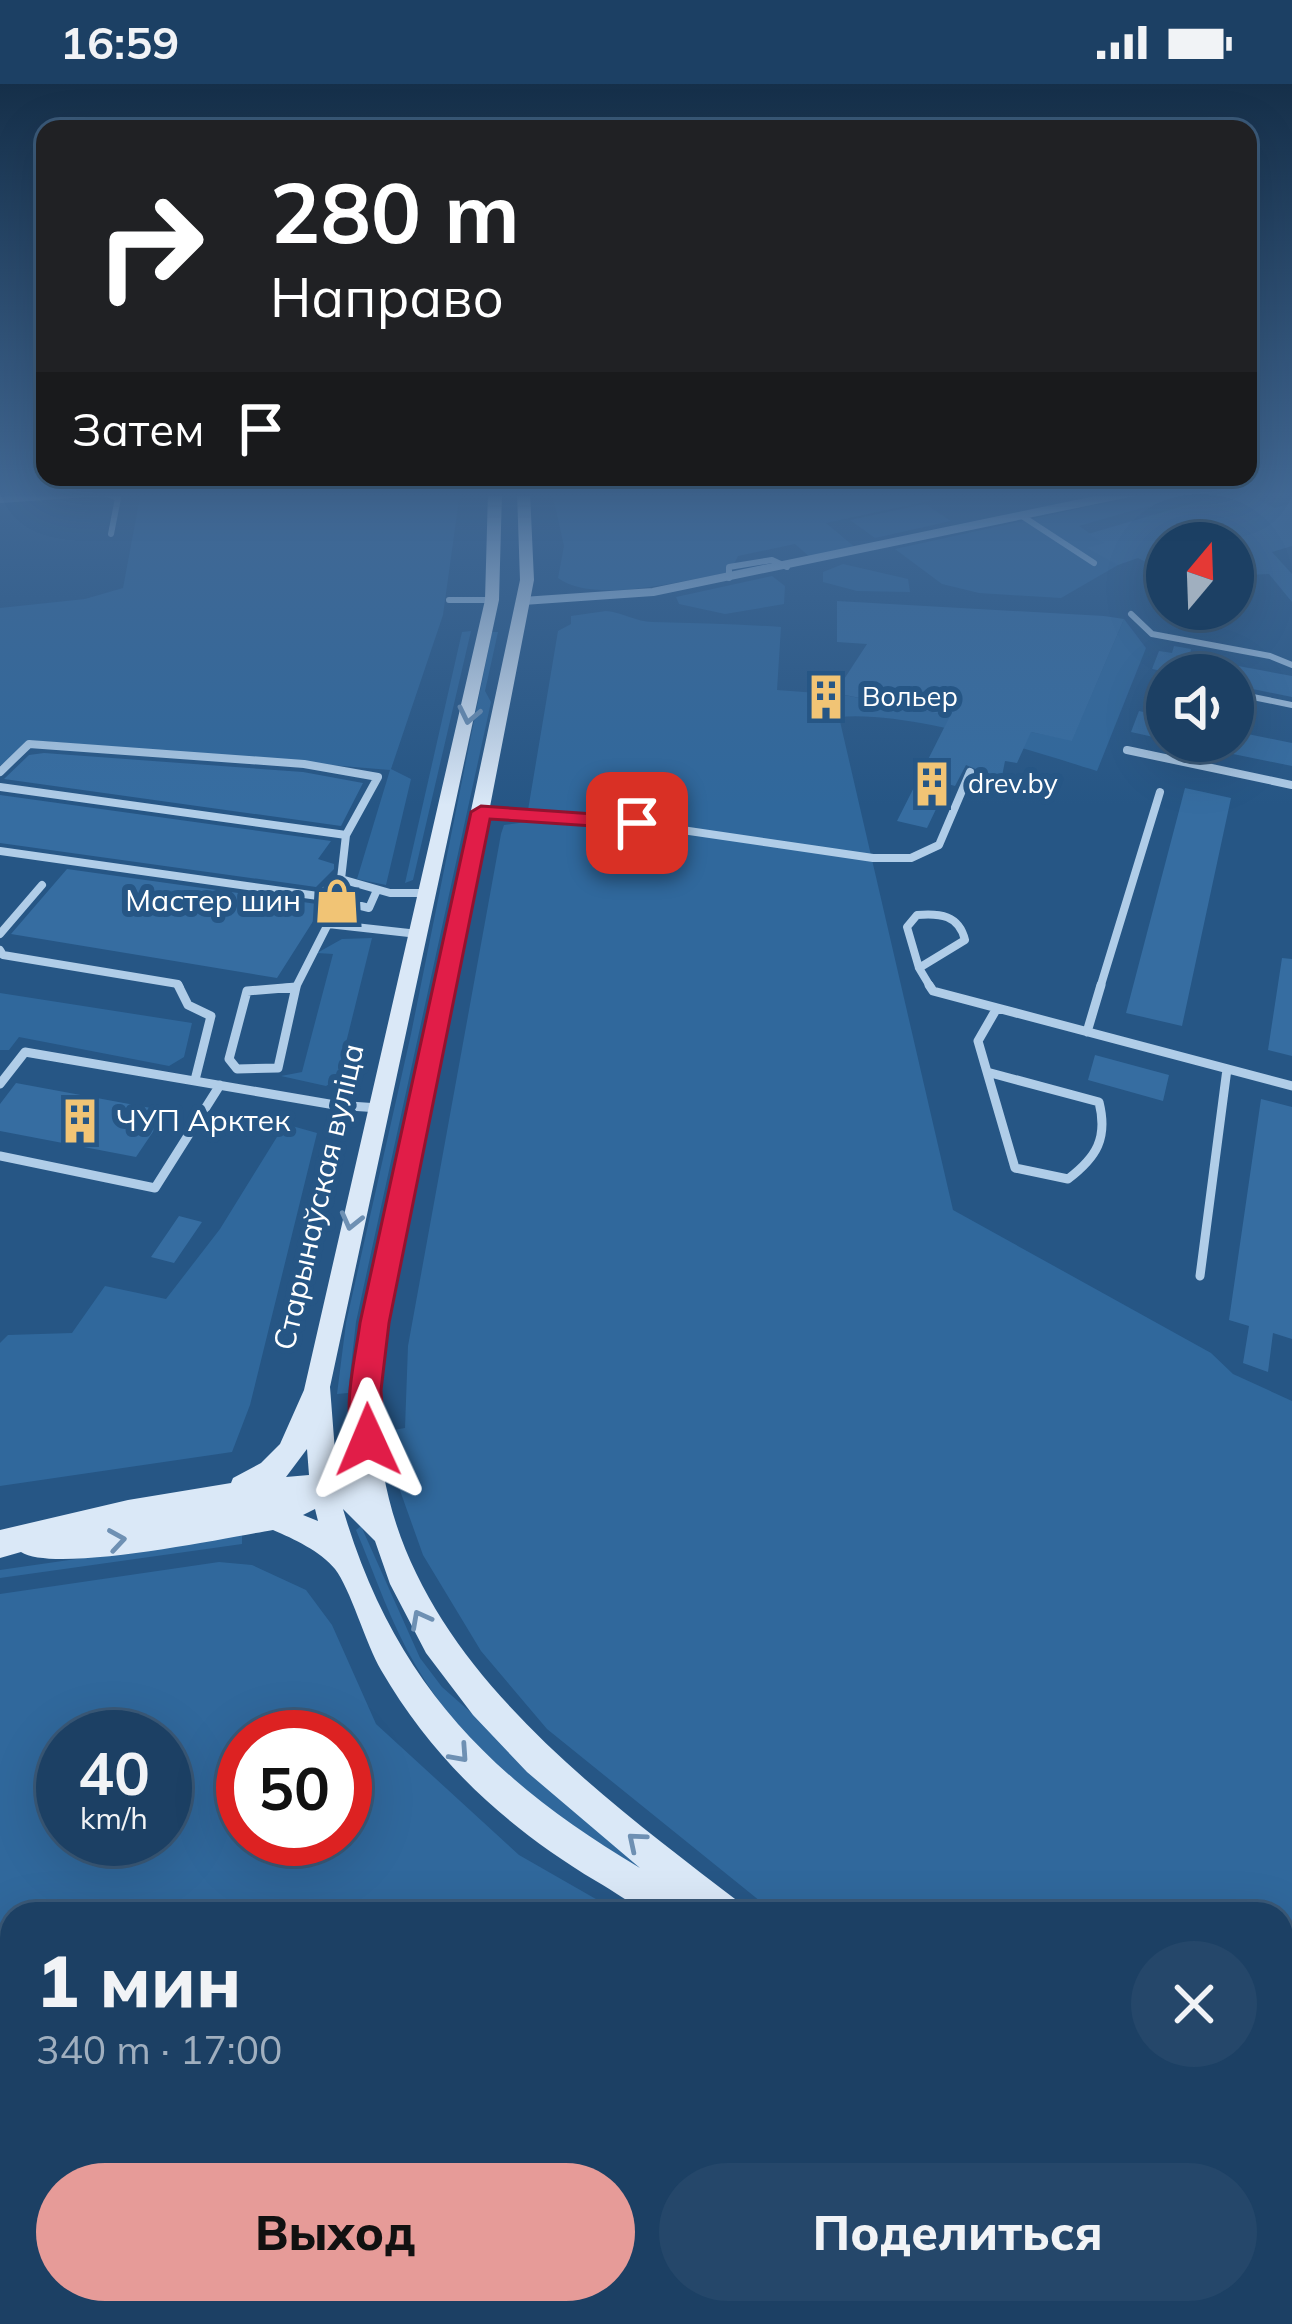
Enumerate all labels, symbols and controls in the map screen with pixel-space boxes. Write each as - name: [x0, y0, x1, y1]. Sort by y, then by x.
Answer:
- text: 16:59: [60, 14, 179, 70]
- text: 280 m: [270, 159, 520, 264]
- icon: right: [72, 168, 228, 324]
- text: Направо: [270, 263, 504, 331]
- icon: arrive: [228, 396, 294, 462]
- text: Затем: [72, 401, 204, 457]
- north arrow: [1146, 522, 1254, 630]
- map controls: [1146, 522, 1254, 762]
- button: sound: [1146, 654, 1254, 762]
- building icon: Вольер: [801, 672, 851, 722]
- place label: Вольер: [862, 679, 958, 713]
- one-way arrow: [457, 704, 482, 724]
- building icon: drev.by: [907, 759, 957, 809]
- place label: drev.by: [968, 766, 1059, 800]
- pin: [586, 772, 688, 874]
- icon: arrive: [604, 790, 670, 856]
- shop icon: Мастер шин: [312, 876, 362, 926]
- place label: Мастер шин: [125, 881, 301, 919]
- street label: Старынаўская вуліца: [264, 1040, 372, 1354]
- building icon: ЧУП Арктек: [55, 1096, 105, 1146]
- place label: ЧУП Арктек: [116, 1101, 291, 1139]
- one-way arrow: [340, 1211, 365, 1231]
- position arrow: [305, 1377, 431, 1503]
- one-way arrow: [106, 1529, 126, 1554]
- one-way arrow: [411, 1611, 434, 1632]
- speed limit sign: 50: [216, 1710, 372, 1866]
- text: 40: [78, 1735, 150, 1810]
- one-way arrow: [446, 1741, 467, 1762]
- text: km/h: [80, 1799, 148, 1837]
- one-way arrow: [627, 1833, 649, 1855]
- text: 1 мин: [36, 1935, 241, 2025]
- button: close: [1131, 1941, 1257, 2067]
- text: 340 m · 17:00: [36, 2025, 282, 2074]
- button: Выход: [36, 2163, 635, 2301]
- button: Поделиться: [659, 2163, 1257, 2301]

